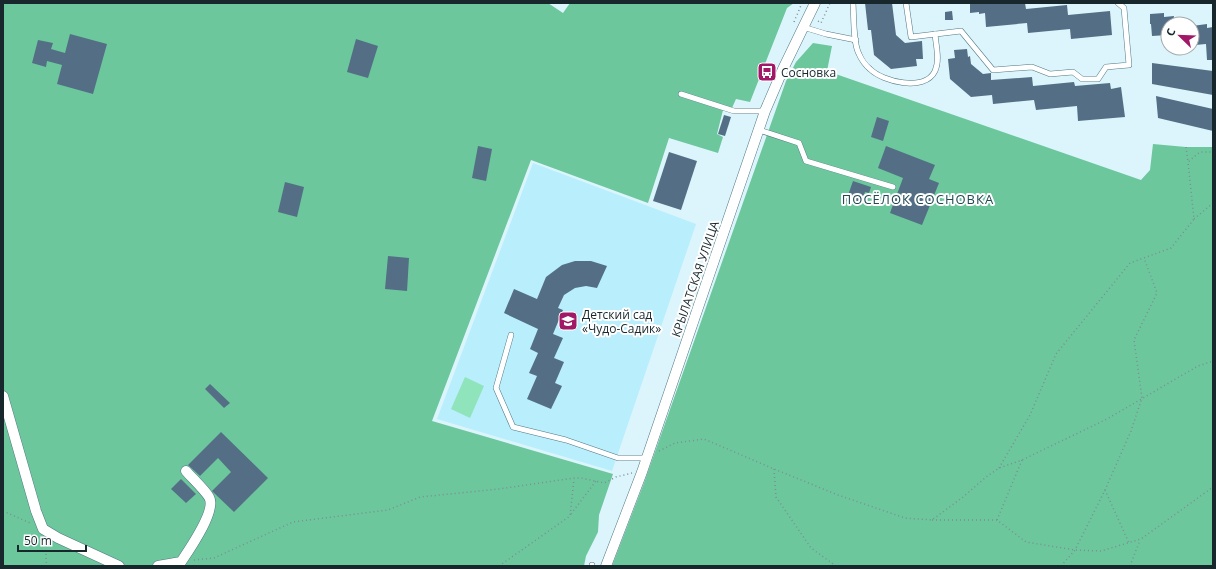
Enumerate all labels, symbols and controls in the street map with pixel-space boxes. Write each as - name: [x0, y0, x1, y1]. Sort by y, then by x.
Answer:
- north arrow: [1160, 16, 1200, 56]
- text: С: [1162, 26, 1179, 38]
- bus stop icon: Сосновка: [756, 61, 778, 83]
- place label: Сосновка: [781, 64, 836, 81]
- district label: ПОСЁЛОК СОСНОВКА: [842, 190, 994, 208]
- street label: КРЫЛАТСКАЯ УЛИЦА: [667, 218, 723, 339]
- place label: Детский сад «Чудо-Садик»: [582, 306, 661, 337]
- school or university icon: Детский сад «Чудо-Садик»: [557, 310, 579, 332]
- scale bar: [18, 527, 86, 553]
- text: 50 m: [24, 532, 52, 549]

